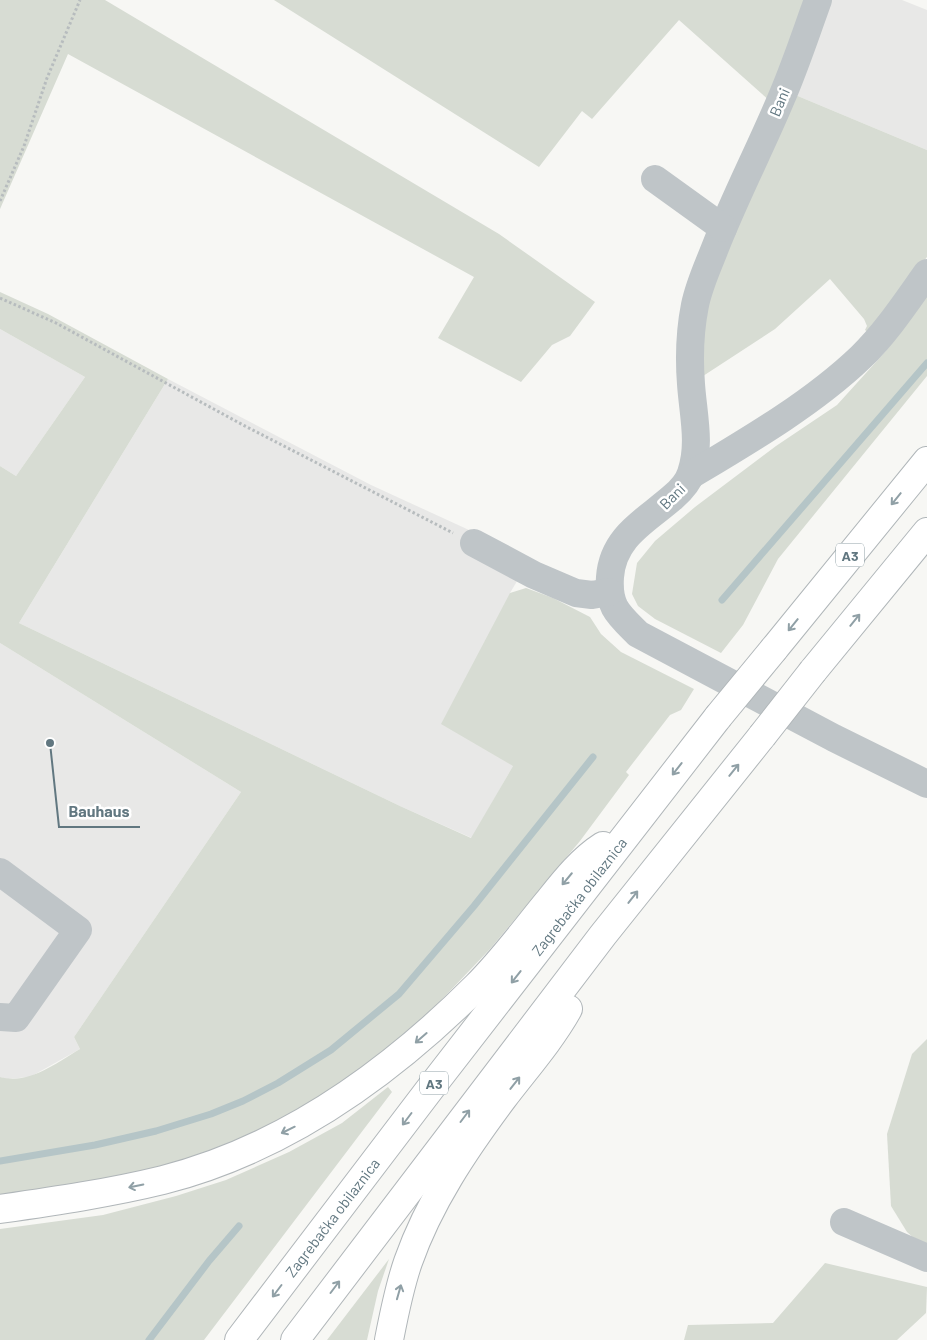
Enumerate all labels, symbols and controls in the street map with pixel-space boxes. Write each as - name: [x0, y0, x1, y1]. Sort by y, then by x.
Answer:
- street label: Bani: [765, 85, 793, 119]
- street label: Bani: [655, 479, 689, 513]
- one-way arrow: [891, 492, 902, 505]
- road number: A3: [836, 544, 864, 566]
- one-way arrow: [849, 613, 860, 626]
- one-way arrow: [788, 618, 799, 631]
- one-way arrow: [672, 763, 683, 776]
- one-way arrow: [728, 763, 739, 776]
- callout: Bauhaus: [59, 796, 140, 827]
- text: Bauhaus: [69, 801, 130, 820]
- street label: Zagrebačka obilaznica: [528, 834, 630, 959]
- one-way arrow: [561, 872, 572, 885]
- one-way arrow: [628, 890, 638, 904]
- one-way arrow: [511, 970, 522, 983]
- one-way arrow: [414, 1032, 427, 1044]
- road number: A3: [420, 1072, 448, 1094]
- one-way arrow: [509, 1077, 520, 1090]
- one-way arrow: [460, 1110, 471, 1123]
- one-way arrow: [401, 1112, 412, 1125]
- one-way arrow: [280, 1125, 295, 1135]
- street label: Zagrebačka obilaznica: [281, 1154, 383, 1280]
- one-way arrow: [128, 1181, 144, 1191]
- one-way arrow: [330, 1280, 340, 1294]
- one-way arrow: [271, 1284, 282, 1297]
- one-way arrow: [395, 1285, 404, 1301]

